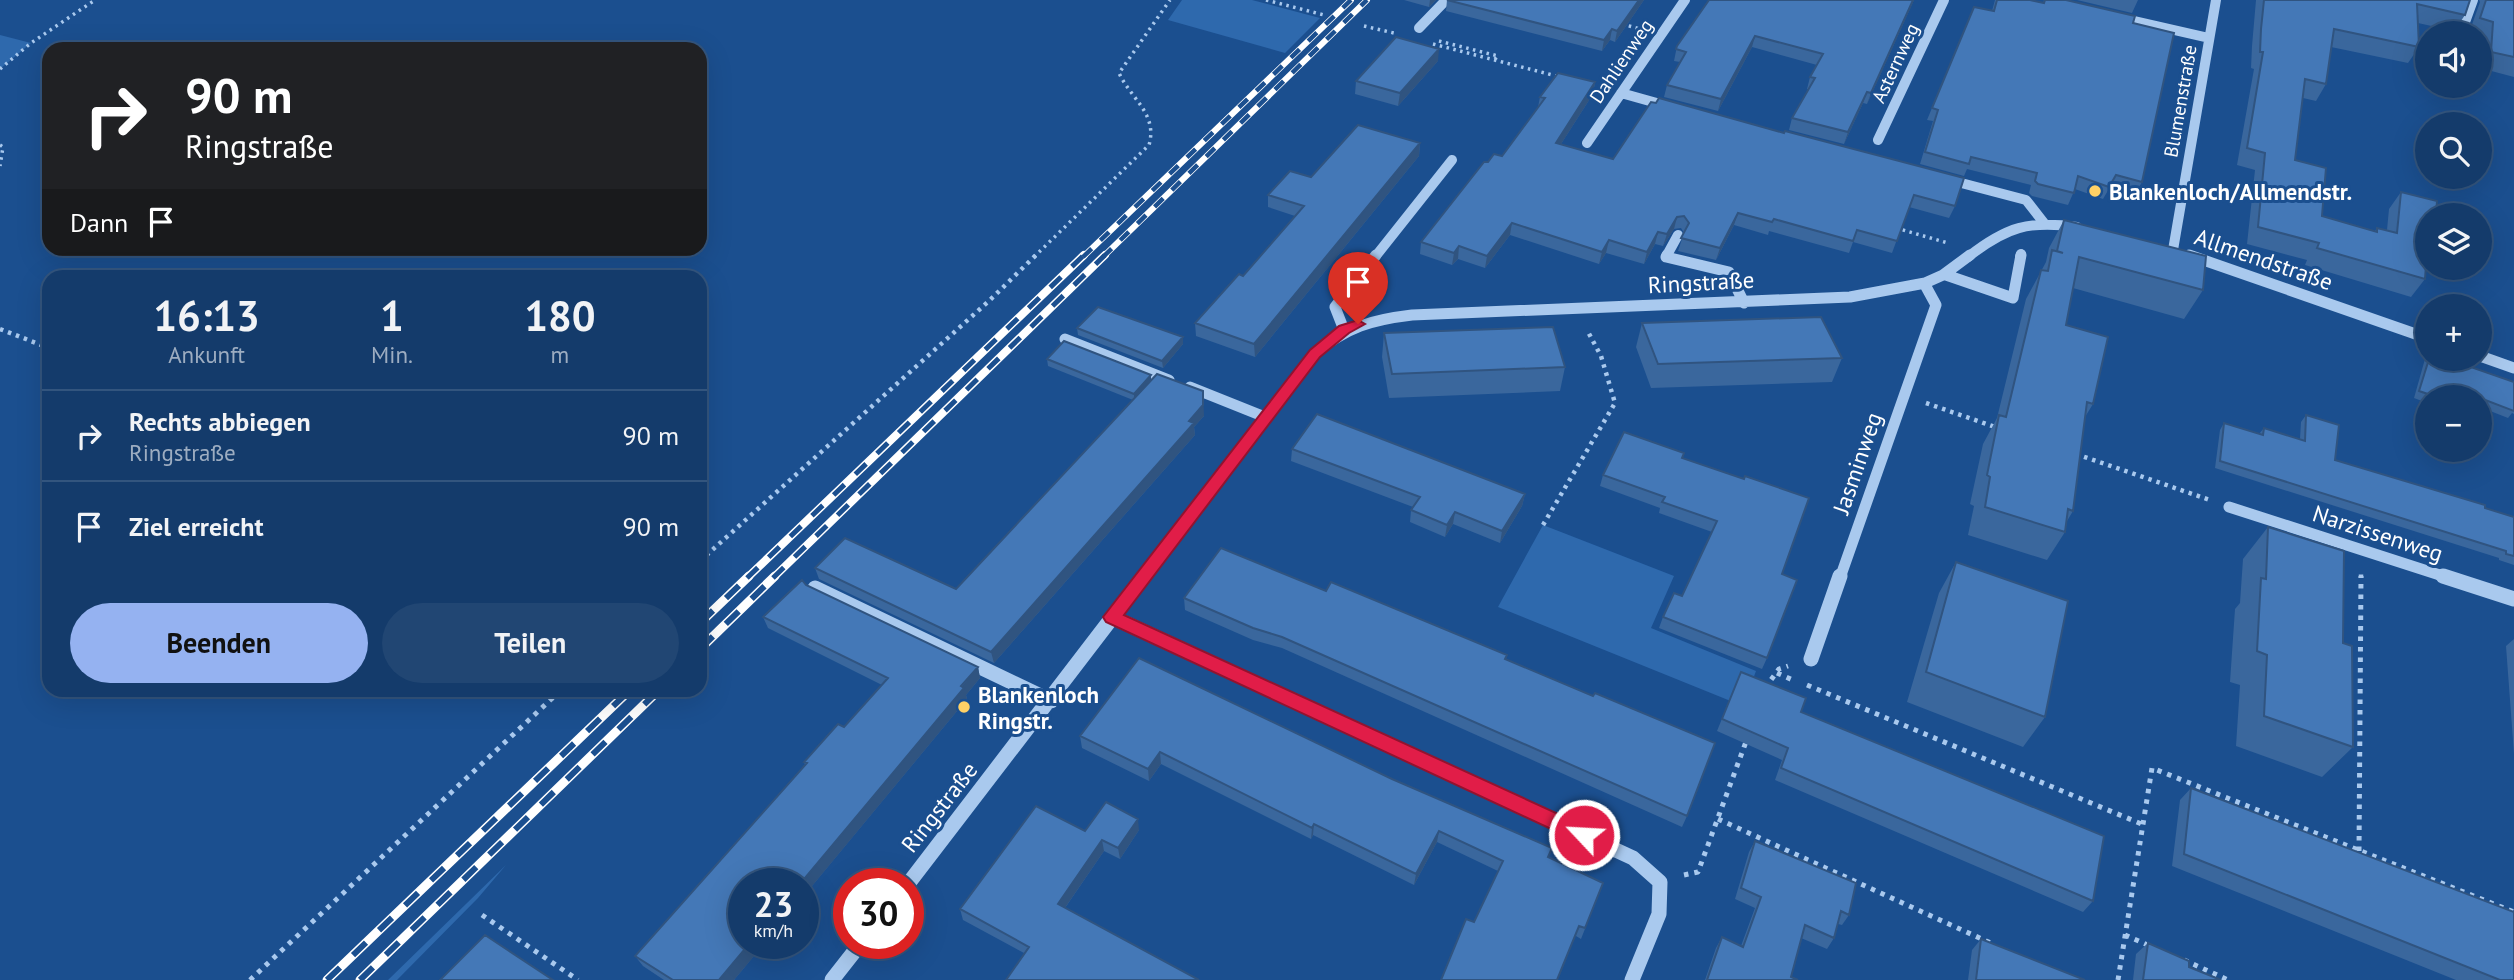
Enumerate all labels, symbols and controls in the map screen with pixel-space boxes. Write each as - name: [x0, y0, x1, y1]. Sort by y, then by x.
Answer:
- street label: Dahlienweg: [1584, 14, 1658, 108]
- street label: Asternweg: [1866, 19, 1924, 107]
- map controls: [2415, 21, 2492, 462]
- button: sound: [2415, 21, 2492, 98]
- street label: Blumenstraße: [2158, 43, 2202, 159]
- text: 90 m: [185, 63, 292, 127]
- icon: right: [70, 70, 161, 161]
- button: search: [2415, 112, 2492, 189]
- text: Ringstraße: [185, 125, 334, 167]
- place label: Blankenloch/Allmendstr.: [2109, 177, 2352, 206]
- marker: Blankenloch/Allmendstr.: [2087, 183, 2103, 199]
- icon: arrive: [142, 203, 180, 241]
- button: layers: [2415, 203, 2492, 280]
- text: Dann: [70, 206, 128, 239]
- street label: Allmendstraße: [2191, 222, 2337, 296]
- pin: [1328, 252, 1388, 324]
- icon: arrive: [1339, 263, 1377, 301]
- street label: Ringstraße: [1647, 265, 1755, 299]
- text: 16:13: [153, 288, 260, 343]
- text: 1: [380, 288, 404, 343]
- text: 180: [524, 288, 596, 343]
- button: +: [2415, 294, 2492, 371]
- text: Ankunft: [168, 340, 245, 369]
- text: Min.: [371, 340, 413, 369]
- text: m: [551, 340, 569, 369]
- button: −: [2415, 385, 2492, 462]
- text: Rechts abbiegen: [129, 405, 311, 438]
- street label: Jasminweg: [1826, 408, 1888, 519]
- icon: right: [70, 417, 108, 455]
- text: 90 m: [623, 419, 679, 452]
- text: Ringstraße: [129, 438, 236, 467]
- street label: Narzissenweg: [2309, 498, 2447, 568]
- icon: arrive: [70, 508, 108, 546]
- text: Ziel erreicht: [129, 510, 264, 543]
- text: 90 m: [623, 510, 679, 543]
- button: Beenden: [70, 603, 368, 683]
- button: Teilen: [382, 603, 679, 683]
- place label: Blankenloch Ringstr.: [978, 680, 1099, 735]
- marker: Blankenloch Ringstr.: [956, 699, 972, 715]
- street label: Ringstraße: [895, 756, 983, 858]
- position arrow: [1547, 798, 1621, 872]
- speed limit sign: 30: [833, 868, 924, 959]
- text: 23: [754, 881, 793, 927]
- text: km/h: [754, 919, 793, 942]

